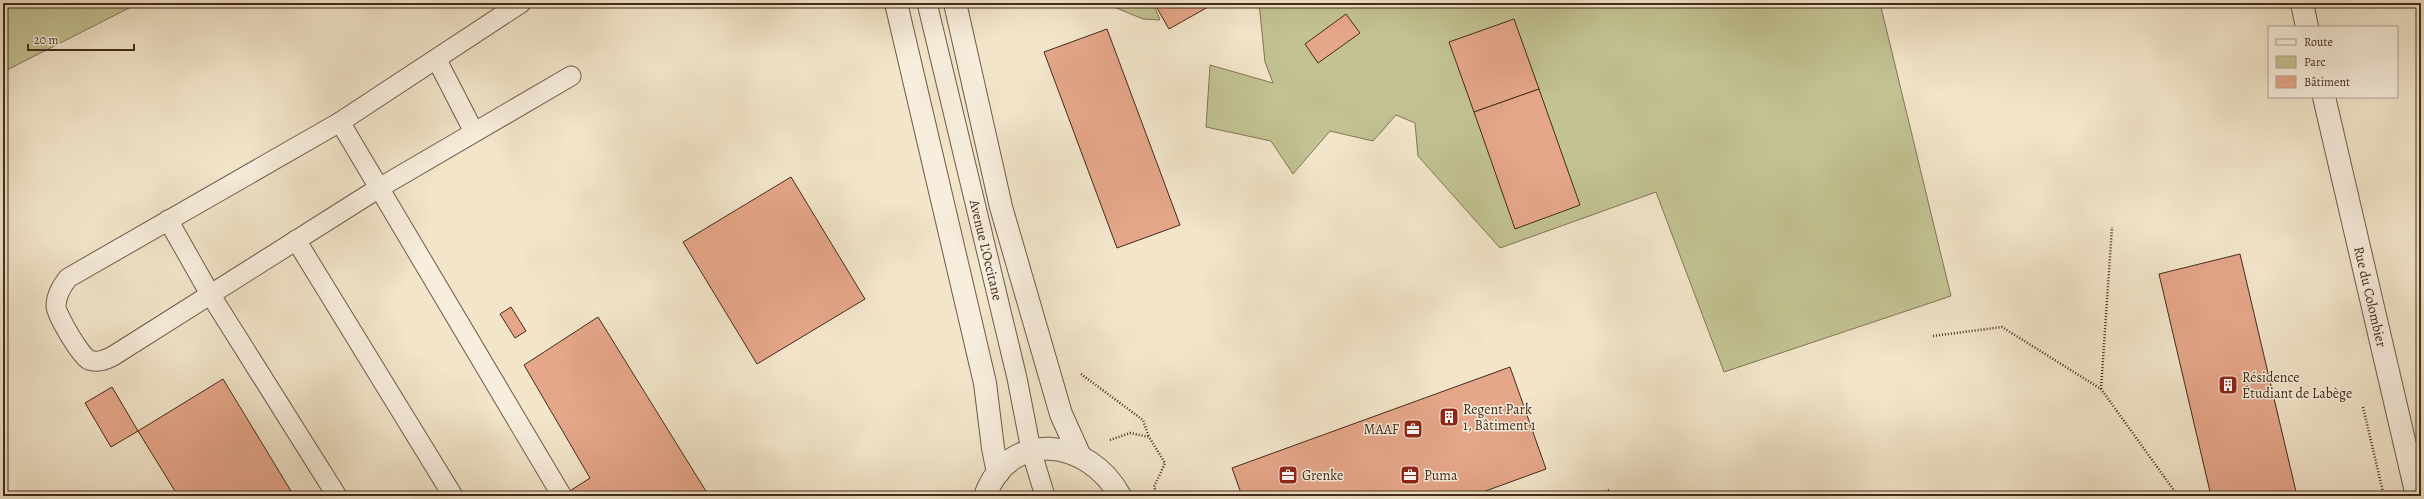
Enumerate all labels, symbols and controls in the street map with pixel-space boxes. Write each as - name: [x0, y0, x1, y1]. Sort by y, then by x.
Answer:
- scale bar: [28, 26, 134, 52]
- legend: [2268, 26, 2398, 98]
- text: 20 m: [34, 32, 58, 48]
- text: Route: [2304, 34, 2333, 50]
- text: Parc: [2304, 54, 2326, 70]
- text: Bâtiment: [2304, 74, 2350, 90]
- street label: Avenue L'Occitane: [965, 197, 1008, 302]
- street label: Rue du Colombier: [2350, 244, 2392, 350]
- place label: Résidence Étudiant de Labège: [2242, 368, 2352, 403]
- building icon: Résidence Étudiant de Labège: [2217, 374, 2239, 396]
- place label: Regent Park 1, Bâtiment 1: [1463, 400, 1536, 435]
- building icon: Regent Park 1, Bâtiment 1: [1438, 406, 1460, 428]
- office icon: MAAF: [1402, 418, 1424, 440]
- place label: MAAF: [1364, 420, 1399, 439]
- office icon: Grenke: [1277, 464, 1299, 486]
- office icon: Puma: [1399, 464, 1421, 486]
- place label: Grenke: [1302, 466, 1343, 485]
- place label: Puma: [1424, 466, 1458, 485]

